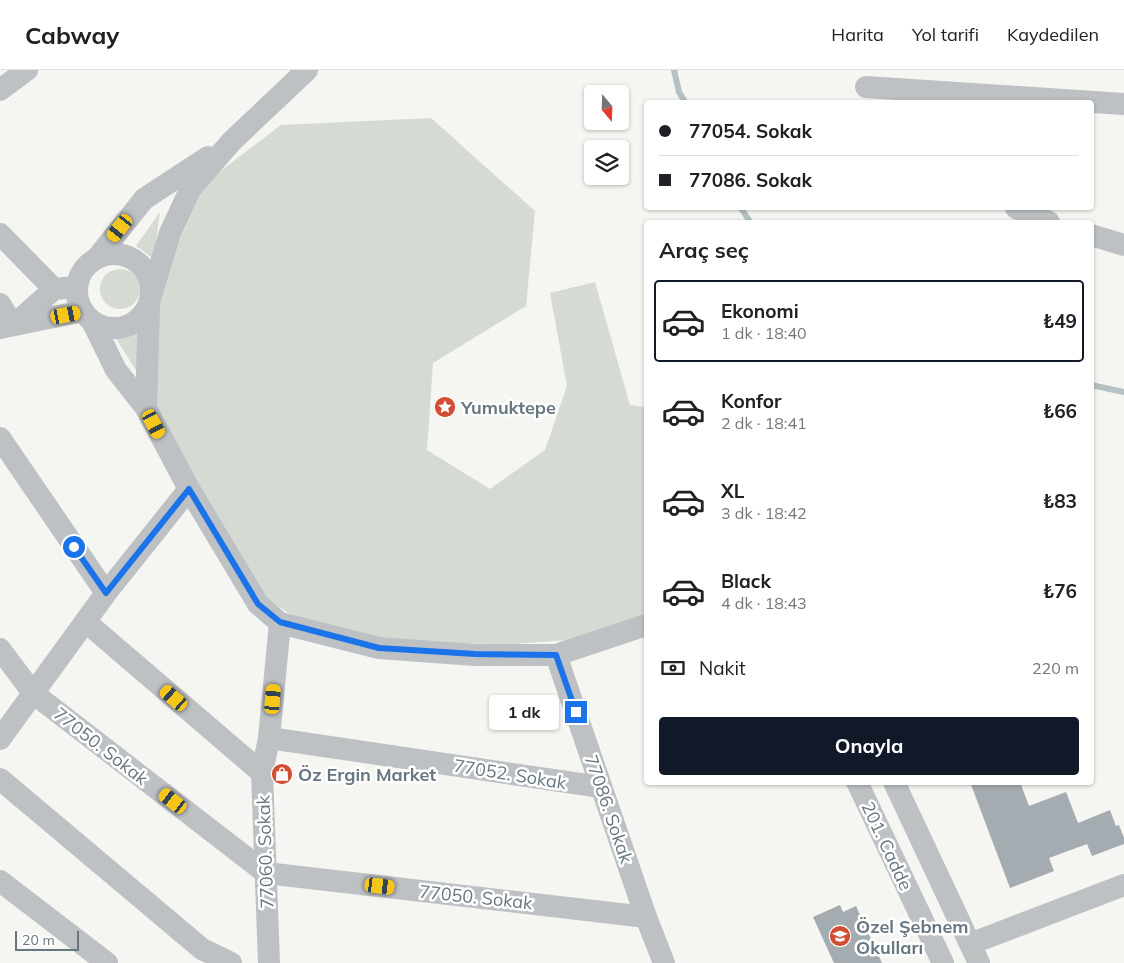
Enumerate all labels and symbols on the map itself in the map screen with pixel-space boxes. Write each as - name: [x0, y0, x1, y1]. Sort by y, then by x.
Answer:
- north arrow: [584, 85, 629, 130]
- car: [104, 212, 135, 244]
- car: [49, 305, 82, 325]
- place icon: Yumuktepe: [433, 395, 457, 419]
- place label: Yumuktepe: [460, 396, 556, 419]
- car: [140, 407, 167, 441]
- route start: [63, 536, 85, 558]
- car: [157, 682, 190, 714]
- car: [264, 683, 281, 715]
- callout: 1 dk: [488, 694, 558, 730]
- route end: [565, 701, 587, 723]
- street label: 77050. Sokak: [49, 702, 153, 790]
- street label: 77086. Sokak: [580, 752, 639, 867]
- street label: 77052. Sokak: [452, 754, 569, 794]
- shop icon: Öz Ergin Market: [270, 762, 294, 786]
- place label: Öz Ergin Market: [298, 763, 436, 786]
- car: [156, 786, 189, 816]
- street label: 77060. Sokak: [252, 794, 278, 909]
- street label: 201. Cadde: [856, 798, 918, 894]
- car: [364, 877, 395, 895]
- street label: 77050. Sokak: [418, 880, 534, 914]
- place label: Özel Şebnem Okulları: [856, 915, 968, 959]
- school or university icon: Özel Şebnem Okulları: [828, 924, 852, 948]
- scale bar: [15, 928, 79, 951]

